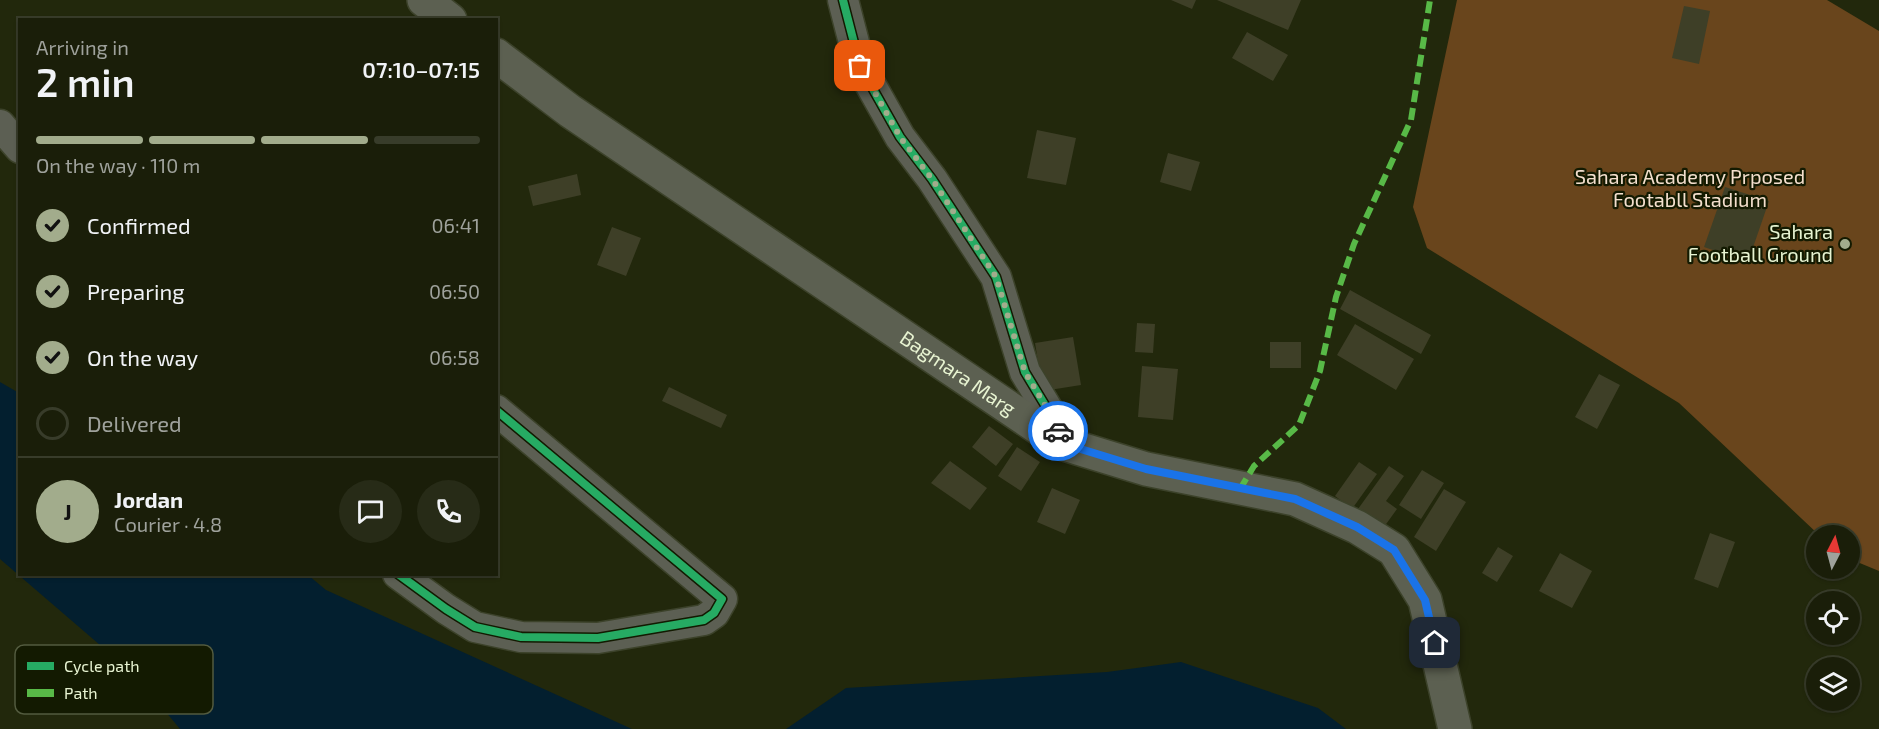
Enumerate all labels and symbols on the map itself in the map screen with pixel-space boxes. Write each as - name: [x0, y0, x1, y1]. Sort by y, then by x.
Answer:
- pin: [834, 40, 885, 91]
- park label: Sahara Academy Prposed Footabll Stadium: [1575, 164, 1805, 211]
- place label: Sahara Football Ground: [1688, 219, 1833, 266]
- marker: Sahara Football Ground: [1838, 237, 1852, 251]
- street label: Bagmara Marg: [896, 325, 1021, 420]
- courier: [1028, 401, 1088, 461]
- north arrow: [1806, 525, 1860, 579]
- pin: [1409, 617, 1460, 668]
- legend: [15, 645, 213, 714]
- text: Cycle path: [64, 656, 140, 675]
- text: Path: [64, 683, 98, 702]

